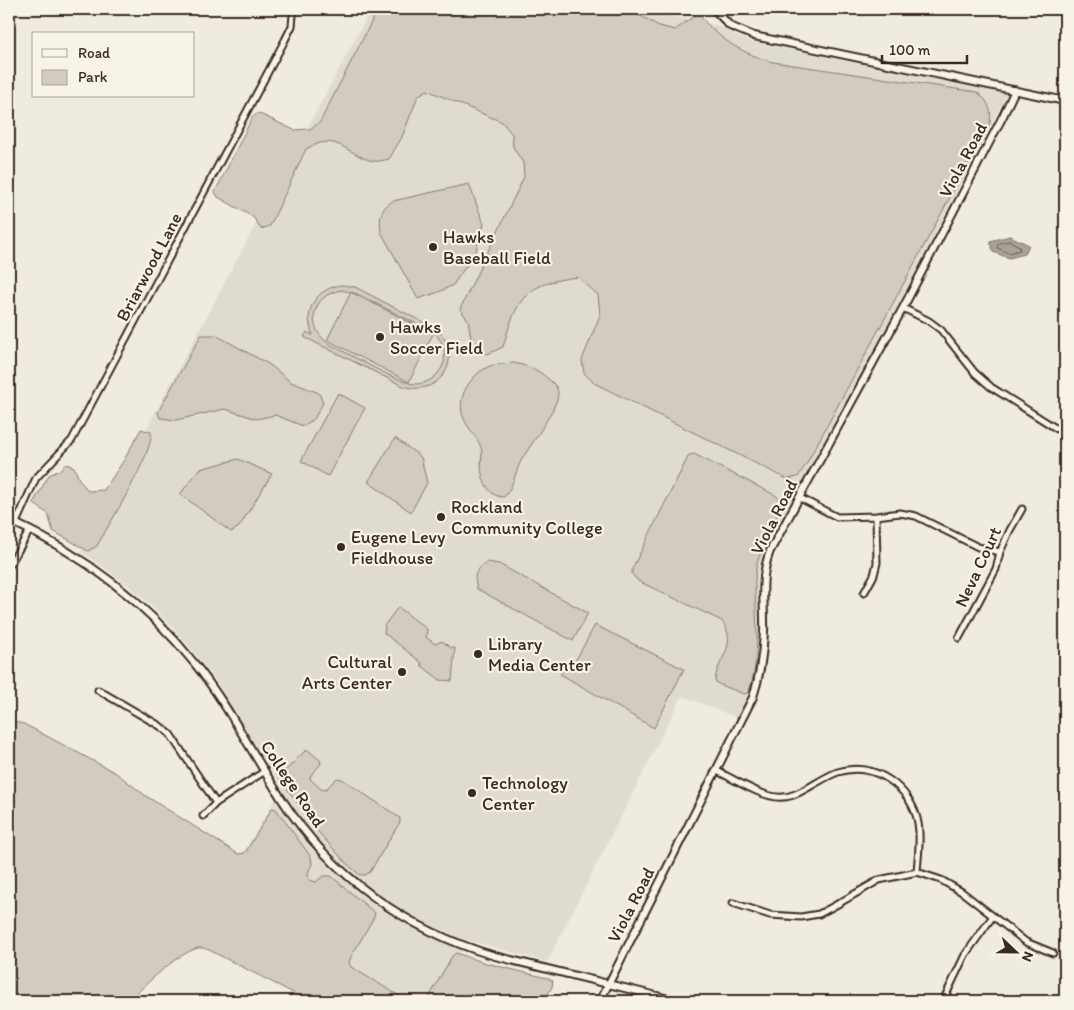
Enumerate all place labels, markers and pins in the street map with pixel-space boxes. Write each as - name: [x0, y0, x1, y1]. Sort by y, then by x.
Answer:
- place label: Hawks Baseball Field: [443, 226, 551, 269]
- marker: Hawks Baseball Field: [427, 241, 439, 253]
- place label: Hawks Soccer Field: [390, 316, 483, 359]
- marker: Hawks Soccer Field: [374, 331, 386, 343]
- place label: Rockland Community College: [451, 496, 603, 539]
- marker: Rockland Community College: [435, 511, 447, 523]
- place label: Eugene Levy Fieldhouse: [351, 526, 446, 569]
- marker: Eugene Levy Fieldhouse: [335, 541, 347, 553]
- place label: Library Media Center: [488, 633, 592, 676]
- marker: Library Media Center: [472, 648, 484, 660]
- place label: Cultural Arts Center: [302, 651, 393, 694]
- marker: Cultural Arts Center: [396, 666, 408, 678]
- place label: Technology Center: [482, 772, 568, 815]
- marker: Technology Center: [466, 787, 478, 799]

